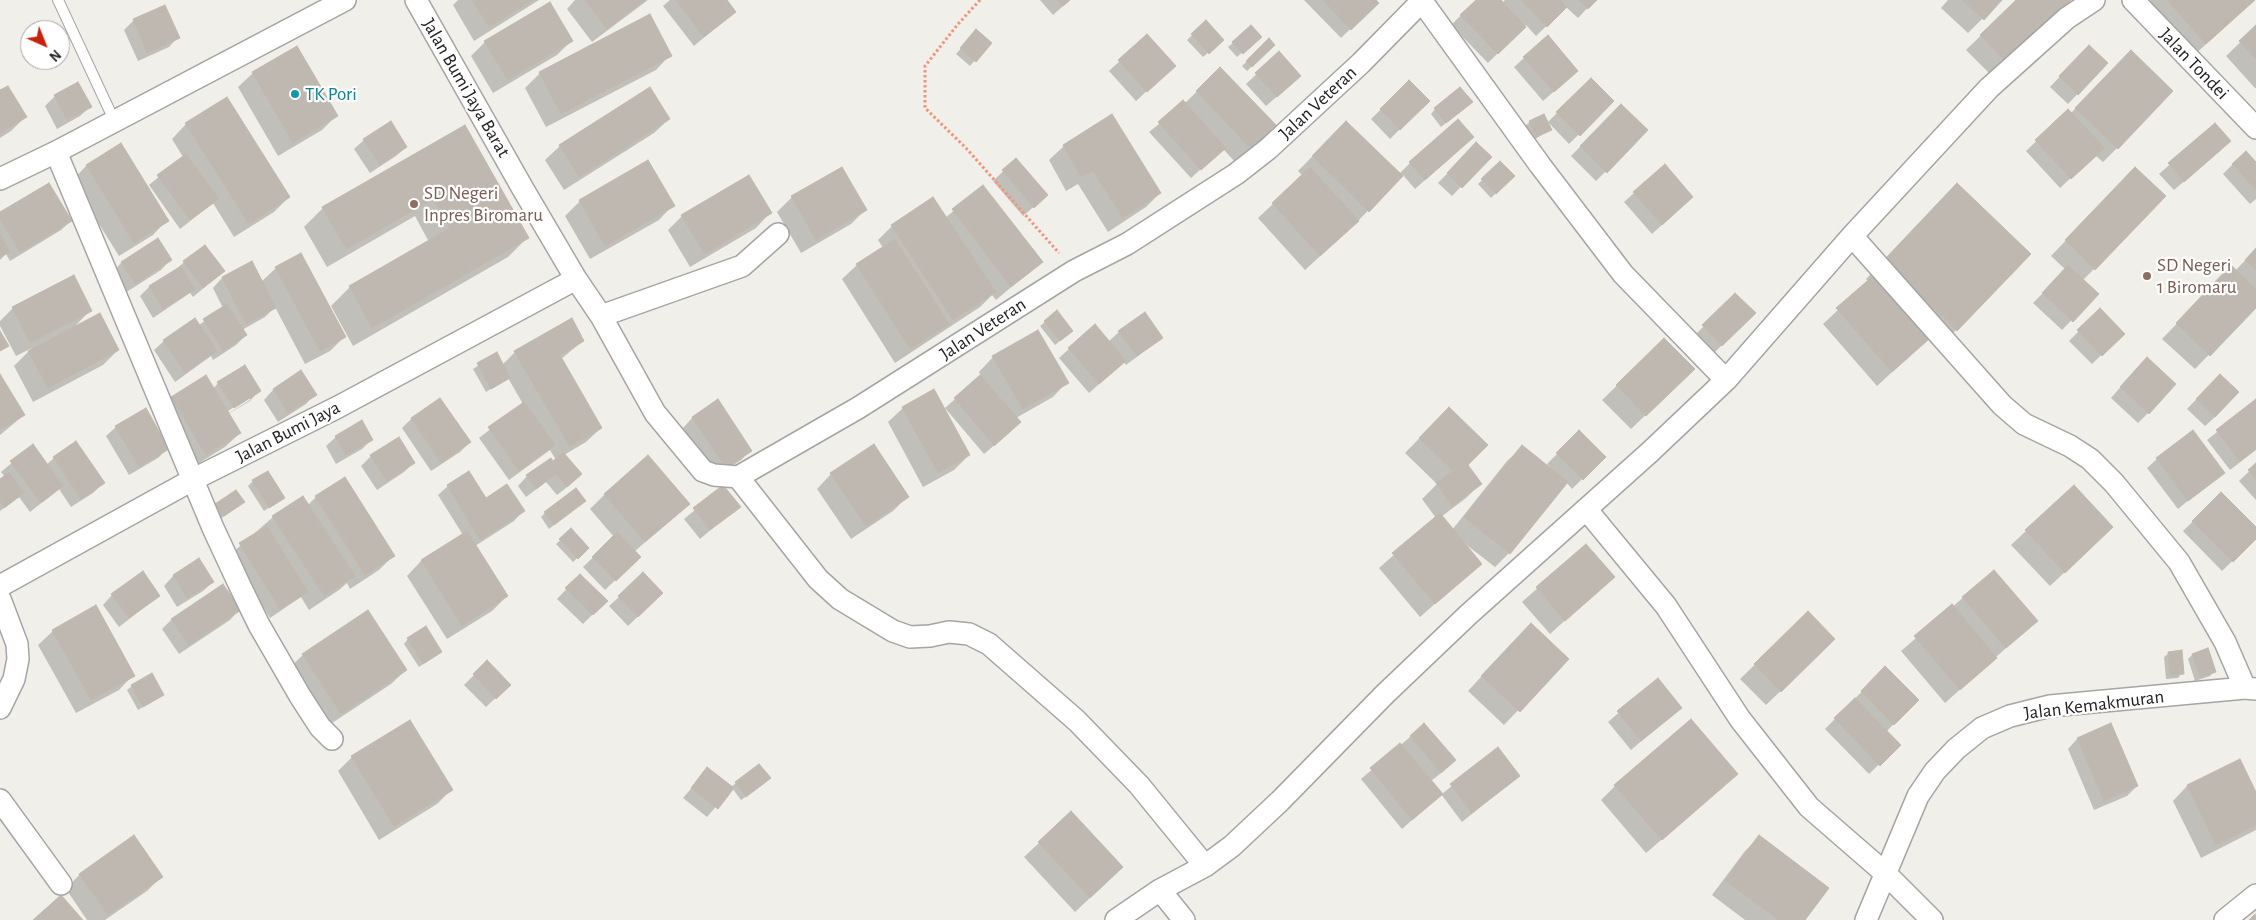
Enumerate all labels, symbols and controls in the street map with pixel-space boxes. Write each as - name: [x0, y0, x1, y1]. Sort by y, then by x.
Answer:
- street label: Jalan Bumi Jaya Barat: [417, 15, 515, 161]
- north arrow: [20, 20, 70, 70]
- street label: Jalan Tondei: [2154, 23, 2234, 105]
- text: N: [46, 47, 63, 63]
- street label: Jalan Veteran: [1274, 61, 1362, 145]
- place label: TK Pori: [305, 83, 357, 105]
- marker: TK Pori: [289, 88, 301, 100]
- place label: SD Negeri Inpres Biromaru: [424, 182, 543, 226]
- marker: SD Negeri Inpres Biromaru: [408, 198, 420, 210]
- place label: SD Negeri 1 Biromaru: [2157, 254, 2236, 298]
- marker: SD Negeri 1 Biromaru: [2141, 270, 2153, 282]
- street label: Jalan Veteran: [936, 293, 1030, 365]
- street label: Jalan Bumi Jaya: [232, 396, 344, 468]
- street label: Jalan Kemakmuran: [2023, 685, 2165, 725]

